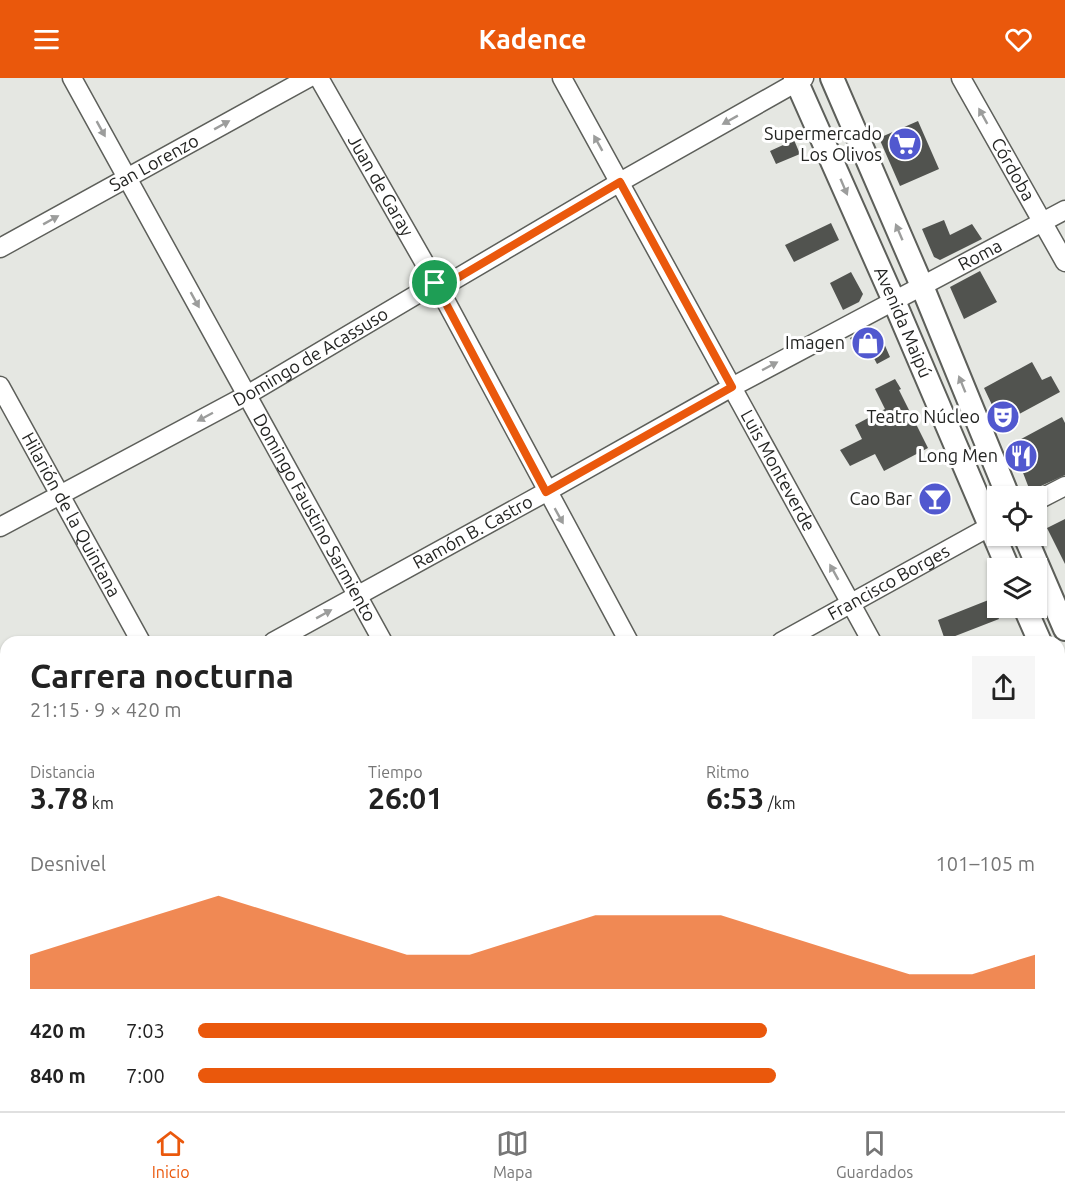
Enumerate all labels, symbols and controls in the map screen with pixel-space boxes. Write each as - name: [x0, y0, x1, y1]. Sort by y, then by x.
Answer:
- icon: menu: [30, 23, 63, 56]
- icon: heart: [1002, 23, 1035, 56]
- text: Kadence: [478, 24, 587, 54]
- one-way arrow: [978, 108, 988, 125]
- one-way arrow: [721, 115, 738, 125]
- one-way arrow: [214, 120, 231, 130]
- one-way arrow: [96, 121, 106, 138]
- place label: Supermercado Los Olivos: [764, 123, 882, 164]
- supermarket icon: Supermercado Los Olivos: [887, 126, 923, 162]
- street label: San Lorenzo: [106, 130, 202, 195]
- street label: Juan de Garay: [345, 131, 418, 240]
- street label: Córdoba: [988, 134, 1039, 204]
- one-way arrow: [594, 135, 604, 152]
- one-way arrow: [839, 178, 849, 196]
- one-way arrow: [43, 214, 59, 225]
- one-way arrow: [894, 223, 904, 241]
- street label: Roma: [954, 235, 1005, 274]
- pin: [409, 257, 460, 308]
- street label: Avenida Maipú: [871, 263, 936, 380]
- icon: arrive: [418, 266, 451, 299]
- one-way arrow: [190, 292, 200, 309]
- street label: Domingo de Acassuso: [229, 303, 391, 410]
- shop icon: Imagen: [850, 325, 886, 361]
- place label: Imagen: [785, 332, 845, 352]
- one-way arrow: [761, 362, 779, 372]
- one-way arrow: [957, 375, 967, 393]
- theatre icon: Teatro Núcleo: [985, 399, 1021, 435]
- street label: Luis Monteverde: [737, 406, 820, 534]
- place label: Teatro Núcleo: [866, 406, 980, 426]
- street label: Domingo Faustino Sarmiento: [250, 410, 381, 625]
- one-way arrow: [196, 412, 213, 422]
- street label: Hilarión de la Quintana: [19, 429, 125, 600]
- restaurant icon: Long Men: [1003, 438, 1039, 474]
- place label: Long Men: [918, 445, 998, 465]
- bar icon: Cao Bar: [917, 481, 953, 517]
- map controls: [987, 486, 1047, 618]
- button: locate: [987, 486, 1047, 546]
- place label: Cao Bar: [850, 488, 912, 508]
- street label: Ramón B. Castro: [409, 490, 536, 572]
- one-way arrow: [554, 508, 565, 524]
- street label: Francisco Borges: [824, 540, 953, 623]
- button: layers: [987, 558, 1047, 618]
- one-way arrow: [829, 563, 839, 580]
- one-way arrow: [316, 609, 333, 619]
- button: share: [972, 656, 1035, 719]
- text: Carrera nocturna: [30, 657, 294, 694]
- text: 21:15 · 9 × 420 m: [30, 698, 182, 721]
- text: Distancia: [30, 763, 95, 781]
- text: Tiempo: [368, 763, 423, 781]
- text: Ritmo: [706, 763, 749, 781]
- text: 3.78: [30, 781, 88, 815]
- text: 26:01: [368, 781, 443, 815]
- text: 6:53: [706, 781, 764, 815]
- text: km: [88, 794, 114, 812]
- text: /km: [764, 794, 796, 812]
- text: Desnivel: [30, 852, 106, 875]
- text: 101–105 m: [936, 852, 1035, 875]
- text: 420 m: [30, 1019, 86, 1042]
- text: 7:03: [126, 1019, 165, 1042]
- text: 840 m: [30, 1064, 86, 1087]
- text: 7:00: [126, 1064, 165, 1087]
- tab: Inicio: [152, 1127, 190, 1181]
- tab: Mapa: [493, 1127, 533, 1181]
- tab: Guardados: [836, 1127, 913, 1181]

